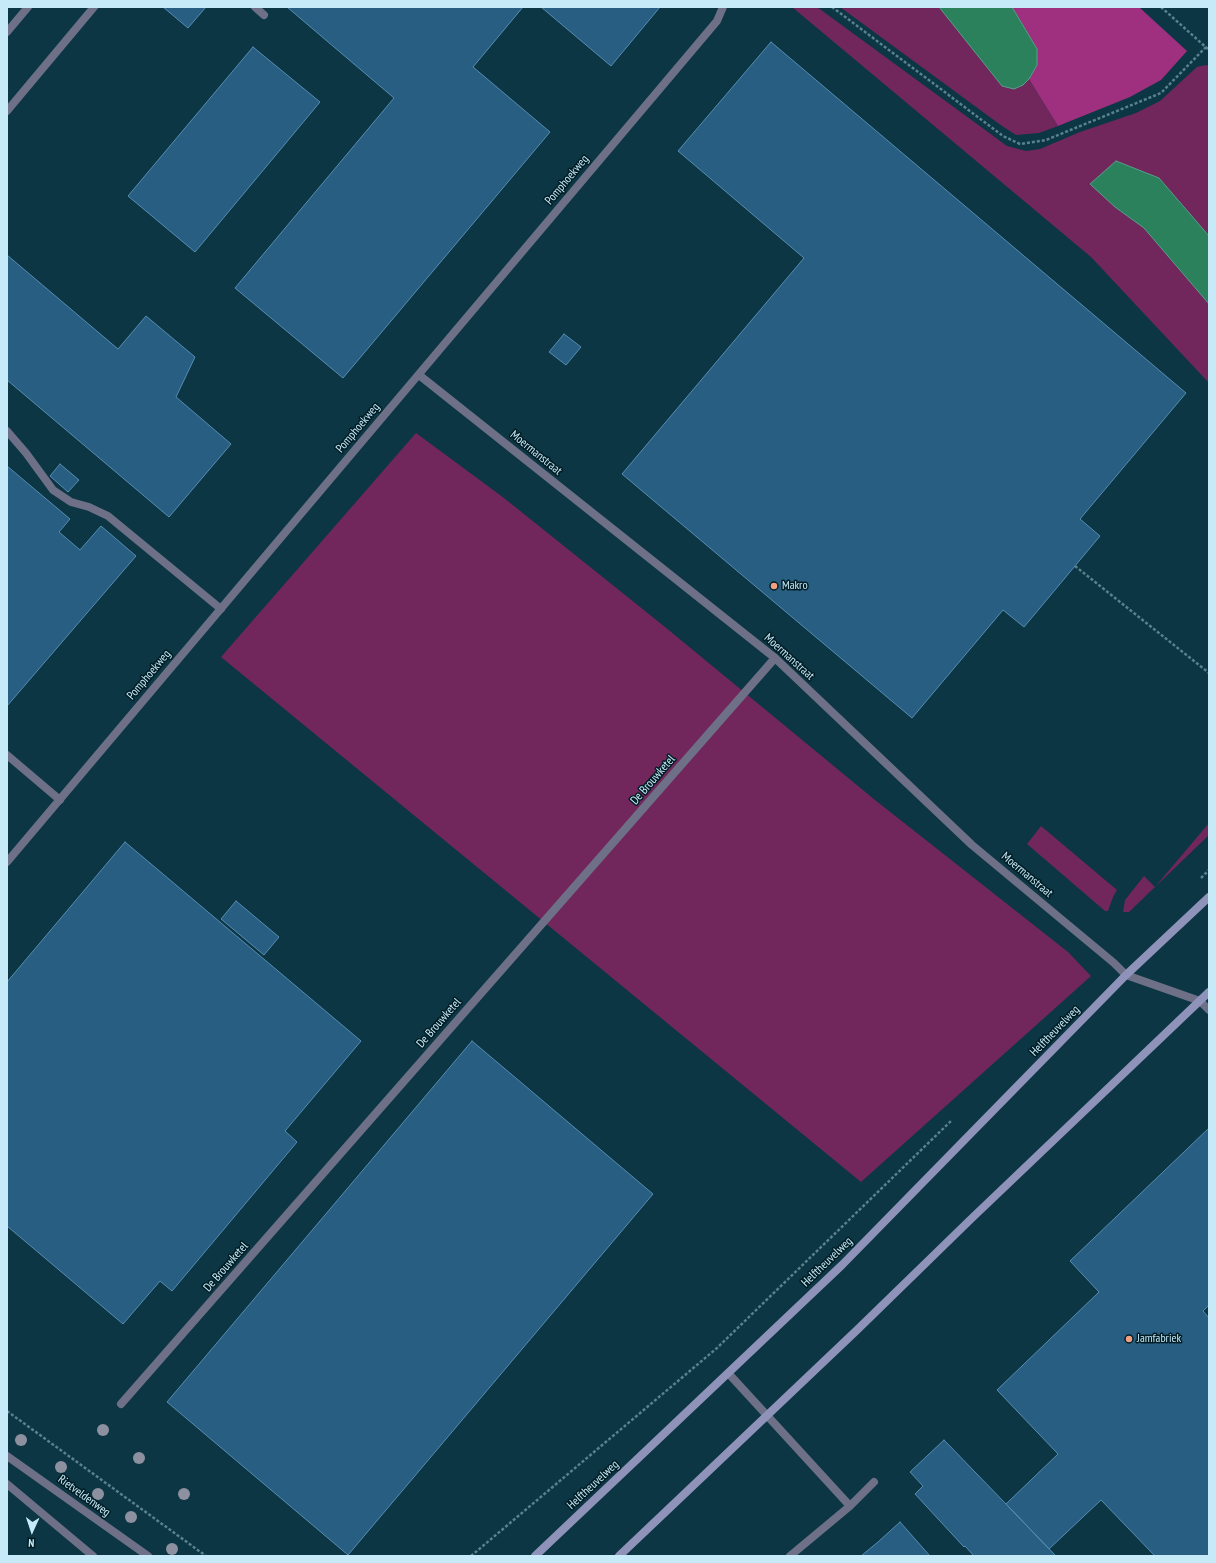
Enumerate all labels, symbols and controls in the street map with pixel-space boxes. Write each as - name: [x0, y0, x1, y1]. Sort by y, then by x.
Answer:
- street label: Pomphoekweg: [542, 152, 592, 208]
- street label: Pomphoekweg: [333, 400, 383, 456]
- street label: Moermanstraat: [507, 428, 565, 478]
- place label: Makro: [782, 579, 808, 593]
- marker: Makro: [769, 581, 779, 591]
- street label: Moermanstraat: [761, 631, 817, 683]
- street label: Pomphoekweg: [124, 647, 174, 703]
- street label: De Brouwketel: [628, 752, 678, 808]
- street label: Moermanstraat: [998, 849, 1056, 901]
- street label: De Brouwketel: [414, 995, 464, 1051]
- street label: Helftheuvelweg: [1027, 1003, 1083, 1059]
- street label: Helftheuvelweg: [799, 1234, 855, 1290]
- street label: De Brouwketel: [201, 1239, 251, 1295]
- place label: Jamfabriek: [1137, 1332, 1181, 1346]
- marker: Jamfabriek: [1124, 1334, 1134, 1344]
- street label: Helftheuvelweg: [564, 1457, 622, 1513]
- street label: Rietveldenweg: [55, 1472, 113, 1520]
- north arrow: [12, 1511, 52, 1551]
- text: N: [28, 1536, 35, 1550]

